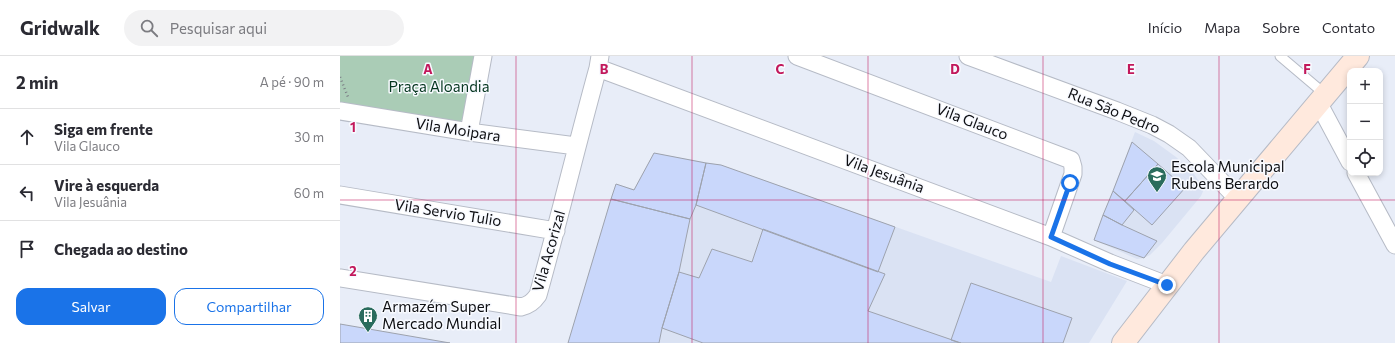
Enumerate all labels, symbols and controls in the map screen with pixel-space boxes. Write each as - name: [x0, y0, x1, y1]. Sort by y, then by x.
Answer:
- search box: [124, 10, 404, 46]
- text: Gridwalk: [20, 16, 100, 39]
- icon: search: [138, 17, 160, 39]
- text: Pesquisar aqui: [170, 19, 267, 37]
- text: Início: [1148, 19, 1182, 36]
- text: Mapa: [1204, 19, 1240, 36]
- text: Sobre: [1262, 19, 1300, 36]
- text: Contato: [1322, 19, 1375, 36]
- text: A: [423, 61, 433, 77]
- text: B: [600, 61, 609, 77]
- text: C: [776, 61, 785, 77]
- text: D: [950, 61, 960, 77]
- text: E: [1127, 61, 1135, 77]
- text: F: [1303, 61, 1311, 77]
- map controls: [1347, 68, 1383, 176]
- button: +: [1347, 68, 1383, 104]
- text: 2 min: [16, 72, 58, 93]
- text: A pé · 90 m: [260, 74, 324, 90]
- park label: Praça Aloandia: [388, 77, 490, 95]
- street label: Rua São Pedro: [1066, 83, 1163, 137]
- street label: Vila Glauco: [934, 99, 1011, 143]
- button: −: [1347, 104, 1383, 140]
- street label: Vila Moipara: [414, 113, 502, 145]
- text: 1: [350, 119, 356, 135]
- text: Siga em frente: [54, 120, 153, 138]
- icon: ahead: [16, 126, 38, 148]
- text: 30 m: [294, 129, 324, 145]
- text: Vila Glauco: [54, 138, 120, 154]
- button: locate: [1347, 140, 1383, 176]
- street label: Vila Jesuânia: [842, 150, 927, 196]
- place label: Escola Municipal Rubens Berardo: [1171, 157, 1285, 192]
- school or university icon: Escola Municipal Rubens Berardo: [1146, 165, 1168, 193]
- route start: [1061, 174, 1079, 192]
- text: Vire à esquerda: [54, 176, 159, 194]
- icon: left: [16, 182, 38, 204]
- text: 60 m: [294, 185, 324, 201]
- text: Vila Jesuânia: [54, 194, 127, 210]
- street label: Vila Servio Tulio: [393, 195, 503, 229]
- street label: Vila Acorizal: [528, 208, 568, 294]
- icon: arrive: [16, 238, 38, 260]
- text: Chegada ao destino: [54, 240, 188, 258]
- text: 2: [349, 263, 357, 279]
- route end: [1158, 276, 1176, 294]
- button: Salvar: [16, 288, 166, 325]
- button: Compartilhar: [174, 288, 324, 325]
- place label: Armazém Super Mercado Mundial: [382, 297, 501, 332]
- building icon: Armazém Super Mercado Mundial: [357, 305, 379, 333]

